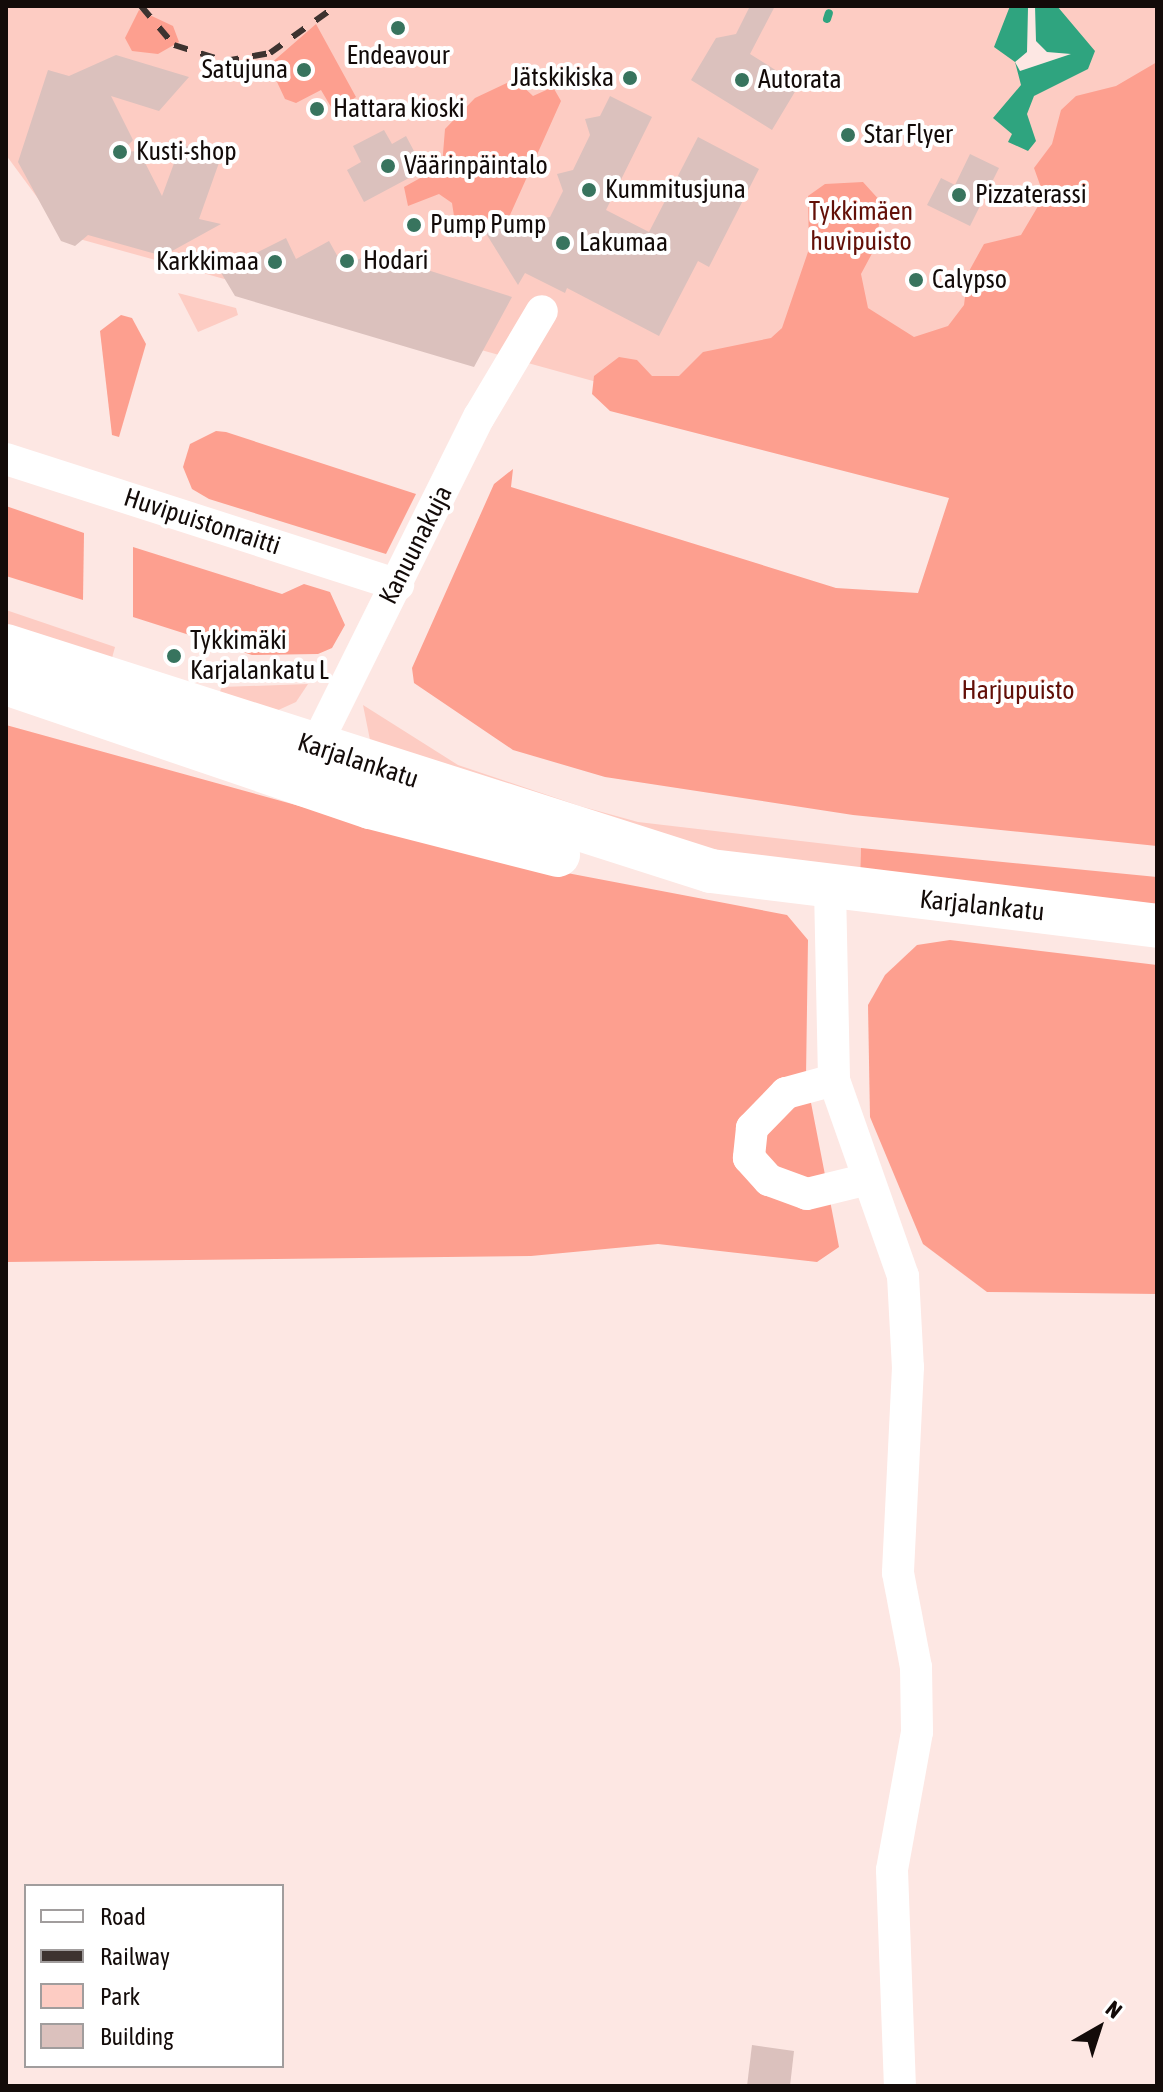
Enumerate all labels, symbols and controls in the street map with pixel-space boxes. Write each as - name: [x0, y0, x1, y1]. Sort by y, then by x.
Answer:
- marker: Endeavour: [389, 19, 407, 37]
- place label: Endeavour: [347, 40, 449, 72]
- place label: Satujuna: [202, 54, 288, 86]
- marker: Satujuna: [295, 61, 313, 79]
- place label: Jätskikiska: [511, 62, 614, 94]
- place label: Autorata: [758, 64, 842, 96]
- marker: Jätskikiska: [621, 69, 639, 87]
- marker: Autorata: [733, 71, 751, 89]
- place label: Hattara kioski: [333, 93, 465, 125]
- marker: Hattara kioski: [308, 100, 326, 118]
- place label: Star Flyer: [864, 119, 953, 151]
- marker: Star Flyer: [839, 126, 857, 144]
- place label: Kusti-shop: [136, 136, 237, 168]
- marker: Kusti-shop: [111, 143, 129, 161]
- place label: Väärinpäintalo: [404, 150, 548, 182]
- marker: Väärinpäintalo: [379, 157, 397, 175]
- place label: Kummitusjuna: [605, 174, 746, 206]
- place label: Pizzaterassi: [975, 179, 1087, 211]
- marker: Kummitusjuna: [580, 181, 598, 199]
- marker: Pizzaterassi: [950, 186, 968, 204]
- park label: Tykkimäen huvipuisto: [809, 196, 913, 258]
- place label: Pump Pump: [430, 209, 546, 241]
- marker: Pump Pump: [405, 216, 423, 234]
- place label: Lakumaa: [579, 227, 668, 259]
- marker: Lakumaa: [554, 234, 572, 252]
- place label: Hodari: [363, 245, 428, 277]
- place label: Karkkimaa: [156, 246, 259, 278]
- marker: Hodari: [338, 252, 356, 270]
- marker: Karkkimaa: [266, 253, 284, 271]
- place label: Calypso: [932, 264, 1007, 296]
- marker: Calypso: [907, 271, 925, 289]
- street label: Kanuunakuja: [373, 481, 459, 609]
- street label: Huvipuistonraitti: [120, 482, 284, 562]
- place label: Tykkimäki Karjalankatu L: [190, 625, 329, 686]
- marker: Tykkimäki Karjalankatu L: [165, 647, 183, 665]
- park label: Harjupuisto: [962, 675, 1074, 707]
- street label: Karjalankatu: [294, 727, 422, 795]
- street label: Karjalankatu: [918, 884, 1046, 928]
- legend: [24, 1884, 284, 2068]
- text: Road: [100, 1903, 146, 1930]
- text: Railway: [100, 1943, 170, 1970]
- text: Park: [100, 1983, 140, 2010]
- north arrow: [1059, 1988, 1139, 2068]
- text: N: [1101, 1995, 1127, 2024]
- text: Building: [100, 2023, 173, 2050]

